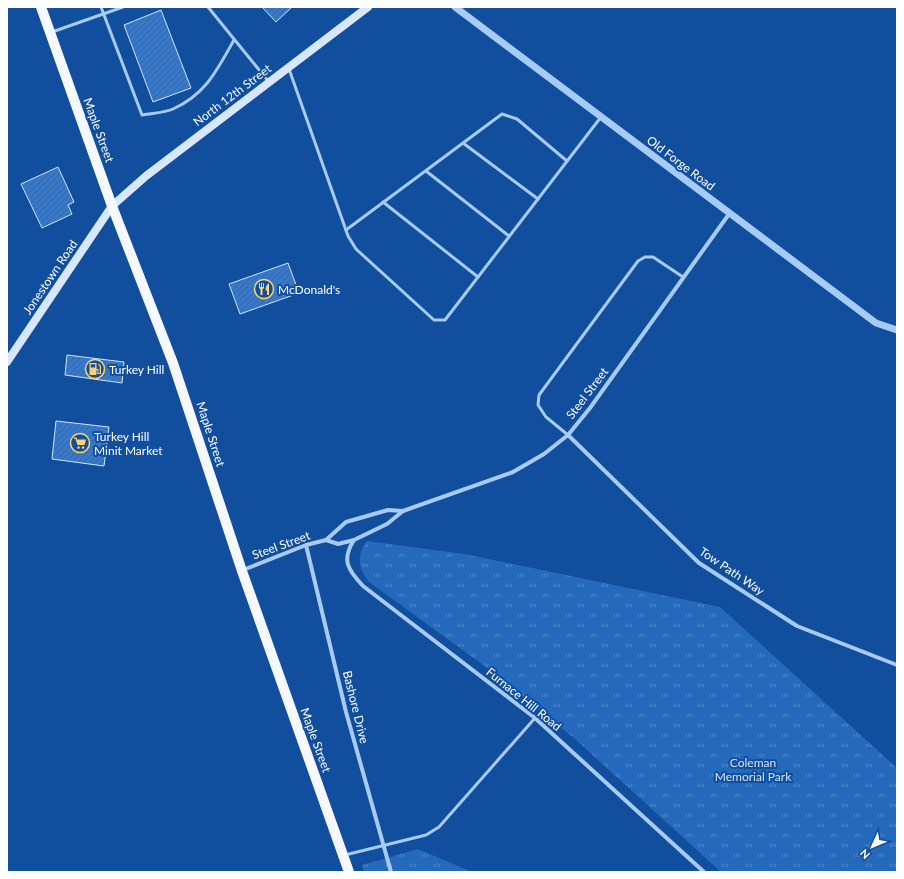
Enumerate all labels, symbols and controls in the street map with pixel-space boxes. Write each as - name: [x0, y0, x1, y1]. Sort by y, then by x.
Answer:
- street label: North 12th Street: [190, 60, 275, 129]
- street label: Maple Street: [80, 96, 118, 165]
- street label: Old Forge Road: [644, 132, 718, 194]
- street label: Jonestown Road: [20, 237, 80, 317]
- restaurant icon: McDonald's: [253, 278, 275, 300]
- place label: McDonald's: [278, 282, 340, 297]
- fuel station icon: Turkey Hill: [84, 358, 106, 380]
- place label: Turkey Hill: [109, 362, 164, 377]
- street label: Steel Street: [563, 364, 612, 422]
- street label: Maple Street: [193, 400, 229, 469]
- place label: Turkey Hill Minit Market: [94, 429, 163, 458]
- supermarket icon: Turkey Hill Minit Market: [69, 432, 91, 454]
- street label: Steel Street: [250, 527, 313, 562]
- street label: Tow Path Way: [697, 544, 768, 599]
- street label: Furnace Hill Road: [483, 664, 565, 734]
- street label: Bashore Drive: [340, 669, 372, 745]
- street label: Maple Street: [297, 706, 335, 775]
- park label: Coleman Memorial Park: [715, 755, 792, 784]
- north arrow: [852, 827, 892, 867]
- text: N: [857, 847, 872, 862]

